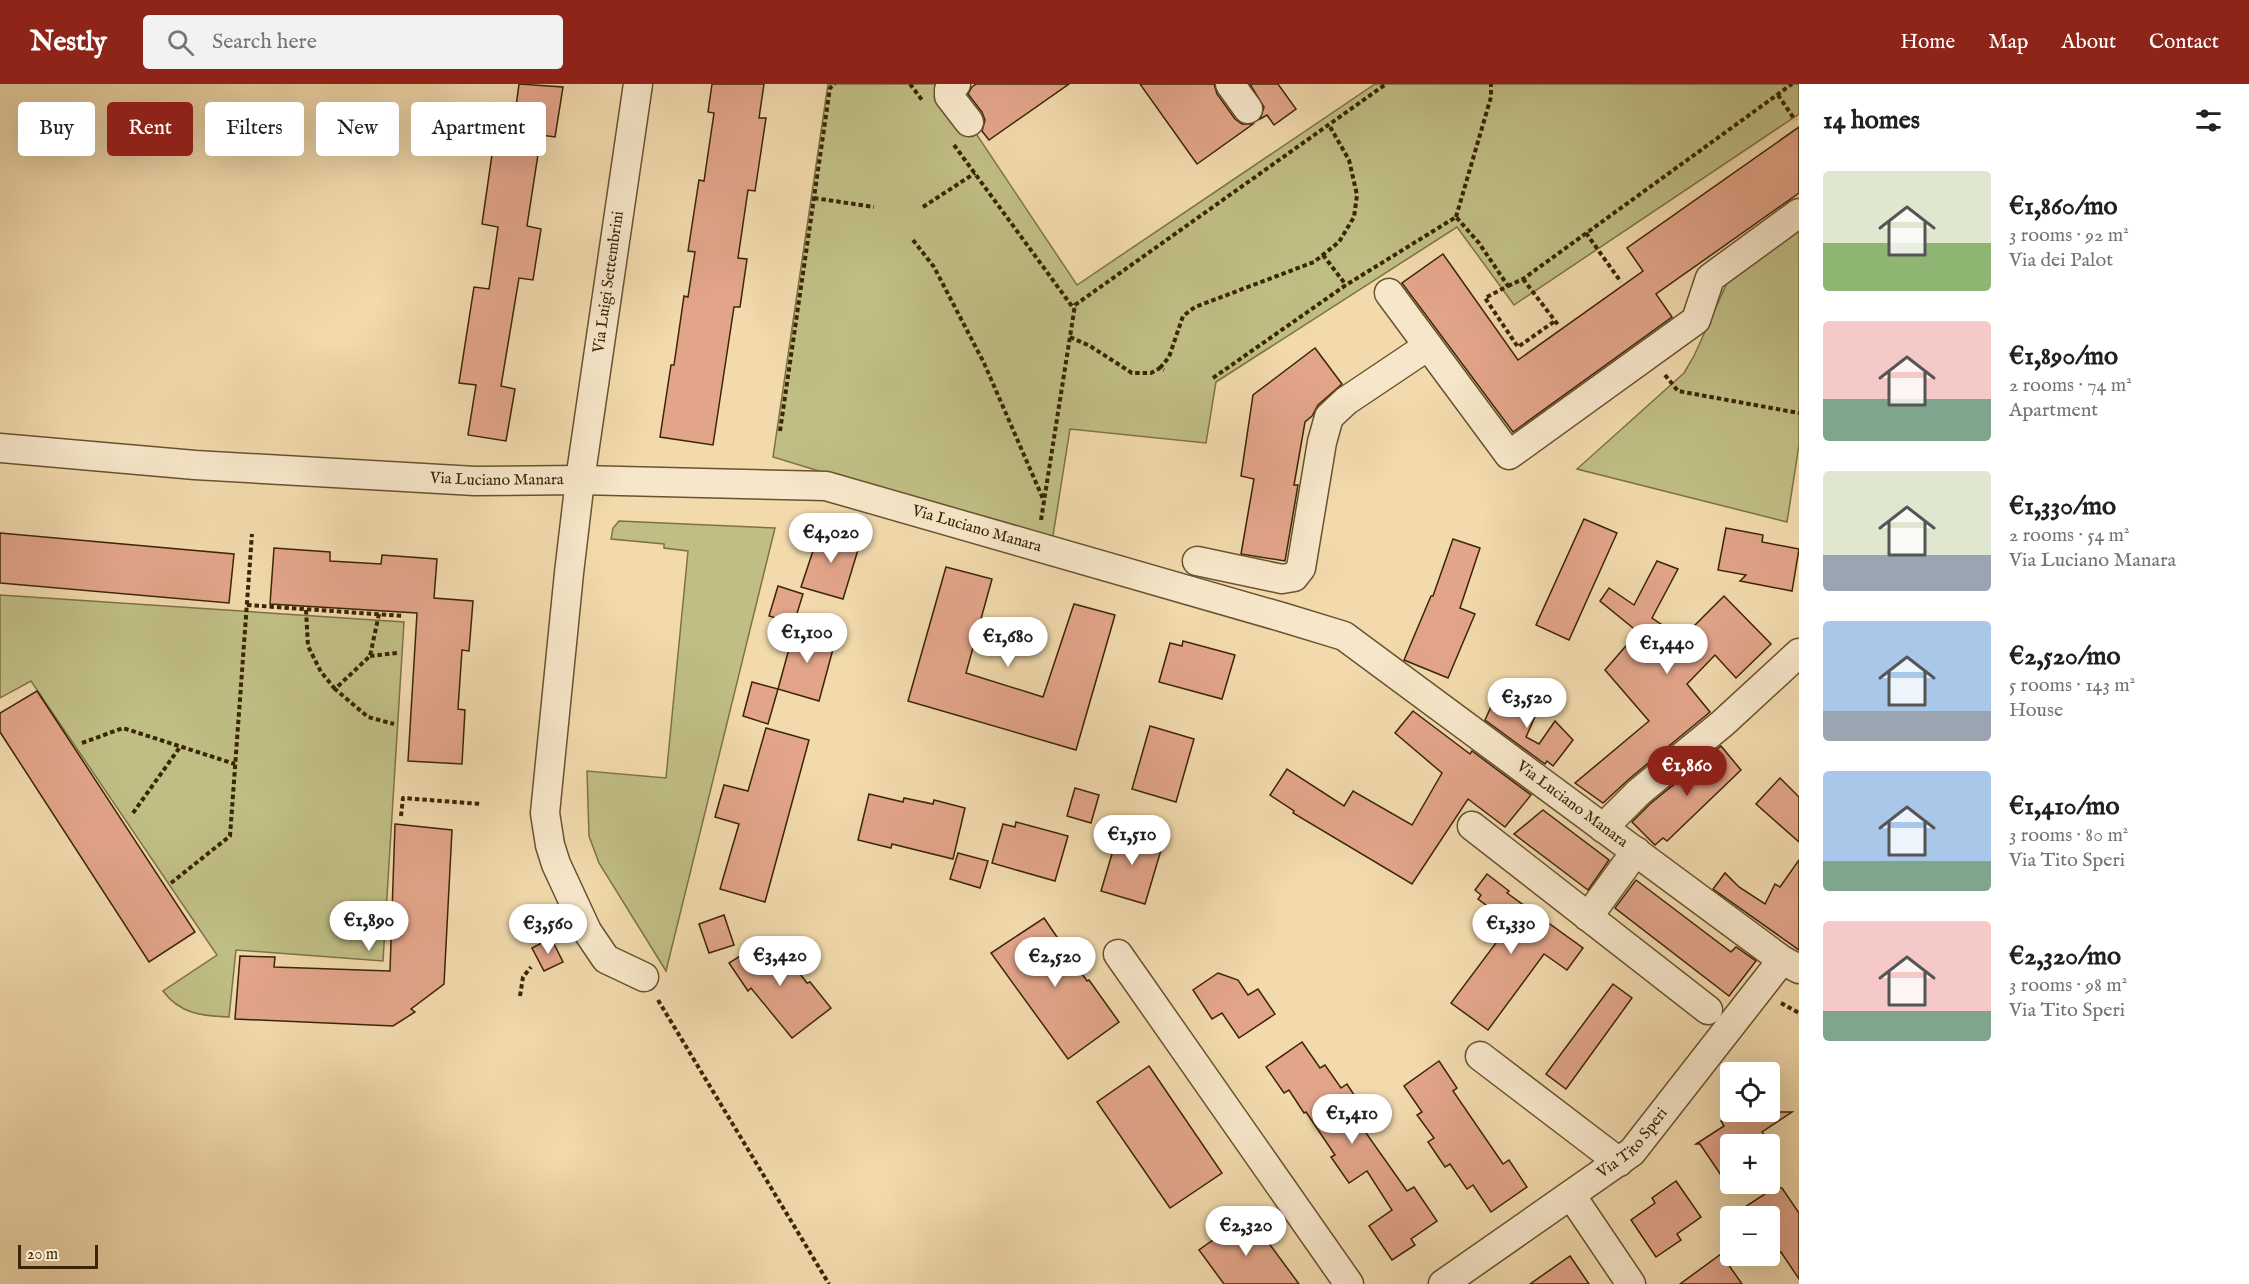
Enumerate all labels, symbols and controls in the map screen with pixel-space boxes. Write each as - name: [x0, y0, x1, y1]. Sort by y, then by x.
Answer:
- search box: [143, 15, 563, 69]
- text: Nestly: [30, 25, 107, 60]
- icon: search: [164, 26, 197, 59]
- text: Search here: [212, 28, 317, 56]
- text: Home: [1900, 29, 1955, 56]
- text: Map: [1988, 29, 2028, 56]
- text: About: [2061, 29, 2116, 56]
- text: Contact: [2149, 29, 2219, 56]
- chip: Buy: [18, 102, 95, 156]
- chip: Rent: [107, 102, 193, 156]
- chip: Filters: [205, 102, 304, 156]
- chip: New: [316, 102, 399, 156]
- chip: Apartment: [411, 102, 546, 156]
- text: 14 homes: [1823, 104, 1920, 137]
- icon: filters: [2192, 104, 2225, 137]
- text: €1,860/mo: [2009, 190, 2118, 223]
- icon: home: [1871, 195, 1943, 267]
- street label: Via Luigi Settembrini: [589, 210, 629, 355]
- text: 3 rooms · 92 m²: [2009, 223, 2129, 248]
- text: Via dei Palot: [2009, 248, 2113, 273]
- text: €1,890/mo: [2009, 340, 2118, 373]
- icon: home: [1871, 345, 1943, 417]
- text: 2 rooms · 74 m²: [2009, 373, 2132, 398]
- text: Apartment: [2009, 398, 2098, 423]
- street label: Via Luciano Manara: [428, 468, 564, 491]
- text: €1,330/mo: [2009, 490, 2116, 523]
- icon: home: [1871, 495, 1943, 567]
- street label: Via Luciano Manara: [909, 501, 1044, 557]
- pin: €4,020: [782, 513, 880, 564]
- text: €4,020: [803, 520, 859, 545]
- text: 2 rooms · 54 m²: [2009, 523, 2130, 548]
- text: Via Luciano Manara: [2009, 548, 2176, 573]
- pin: €1,100: [758, 613, 856, 664]
- pin: €1,680: [959, 617, 1057, 668]
- text: €1,100: [781, 620, 833, 645]
- text: €1,680: [983, 624, 1033, 649]
- pin: €1,440: [1618, 624, 1716, 675]
- text: €1,440: [1640, 631, 1694, 656]
- text: €2,520/mo: [2009, 640, 2121, 673]
- icon: home: [1871, 645, 1943, 717]
- text: 5 rooms · 143 m²: [2009, 673, 2135, 698]
- pin: €3,520: [1478, 678, 1576, 729]
- text: €3,520: [1502, 685, 1552, 710]
- text: House: [2009, 698, 2063, 723]
- pin: €1,860: [1638, 746, 1736, 797]
- text: €1,860: [1662, 753, 1712, 778]
- street label: Via Luciano Manara: [1511, 756, 1632, 852]
- text: €1,410/mo: [2009, 790, 2119, 823]
- icon: home: [1871, 795, 1943, 867]
- pin: €1,510: [1083, 815, 1181, 866]
- text: €1,510: [1108, 822, 1156, 847]
- text: 3 rooms · 80 m²: [2009, 823, 2128, 848]
- text: Via Tito Speri: [2009, 848, 2125, 873]
- pin: €1,890: [320, 901, 418, 952]
- pin: €3,560: [499, 904, 597, 955]
- pin: €1,330: [1462, 904, 1560, 955]
- text: €1,890: [344, 908, 394, 933]
- text: €3,560: [523, 911, 573, 936]
- text: €1,330: [1486, 911, 1536, 936]
- pin: €3,420: [731, 936, 829, 987]
- pin: €2,520: [1006, 937, 1104, 988]
- text: €2,320/mo: [2009, 940, 2121, 973]
- text: €3,420: [753, 943, 807, 968]
- text: €2,520: [1029, 944, 1081, 969]
- icon: home: [1871, 945, 1943, 1017]
- text: 3 rooms · 98 m²: [2009, 973, 2127, 998]
- text: Via Tito Speri: [2009, 998, 2125, 1023]
- map controls: [1720, 1062, 1780, 1266]
- button: locate: [1720, 1062, 1780, 1122]
- pin: €1,410: [1303, 1094, 1401, 1145]
- text: €1,410: [1326, 1101, 1378, 1126]
- street label: Via Tito Speri: [1593, 1104, 1672, 1184]
- button: +: [1720, 1134, 1780, 1194]
- pin: €2,320: [1197, 1206, 1295, 1257]
- button: −: [1720, 1206, 1780, 1266]
- text: €2,320: [1219, 1213, 1273, 1238]
- scale bar: [18, 1242, 98, 1270]
- text: 20 m: [27, 1245, 58, 1265]

